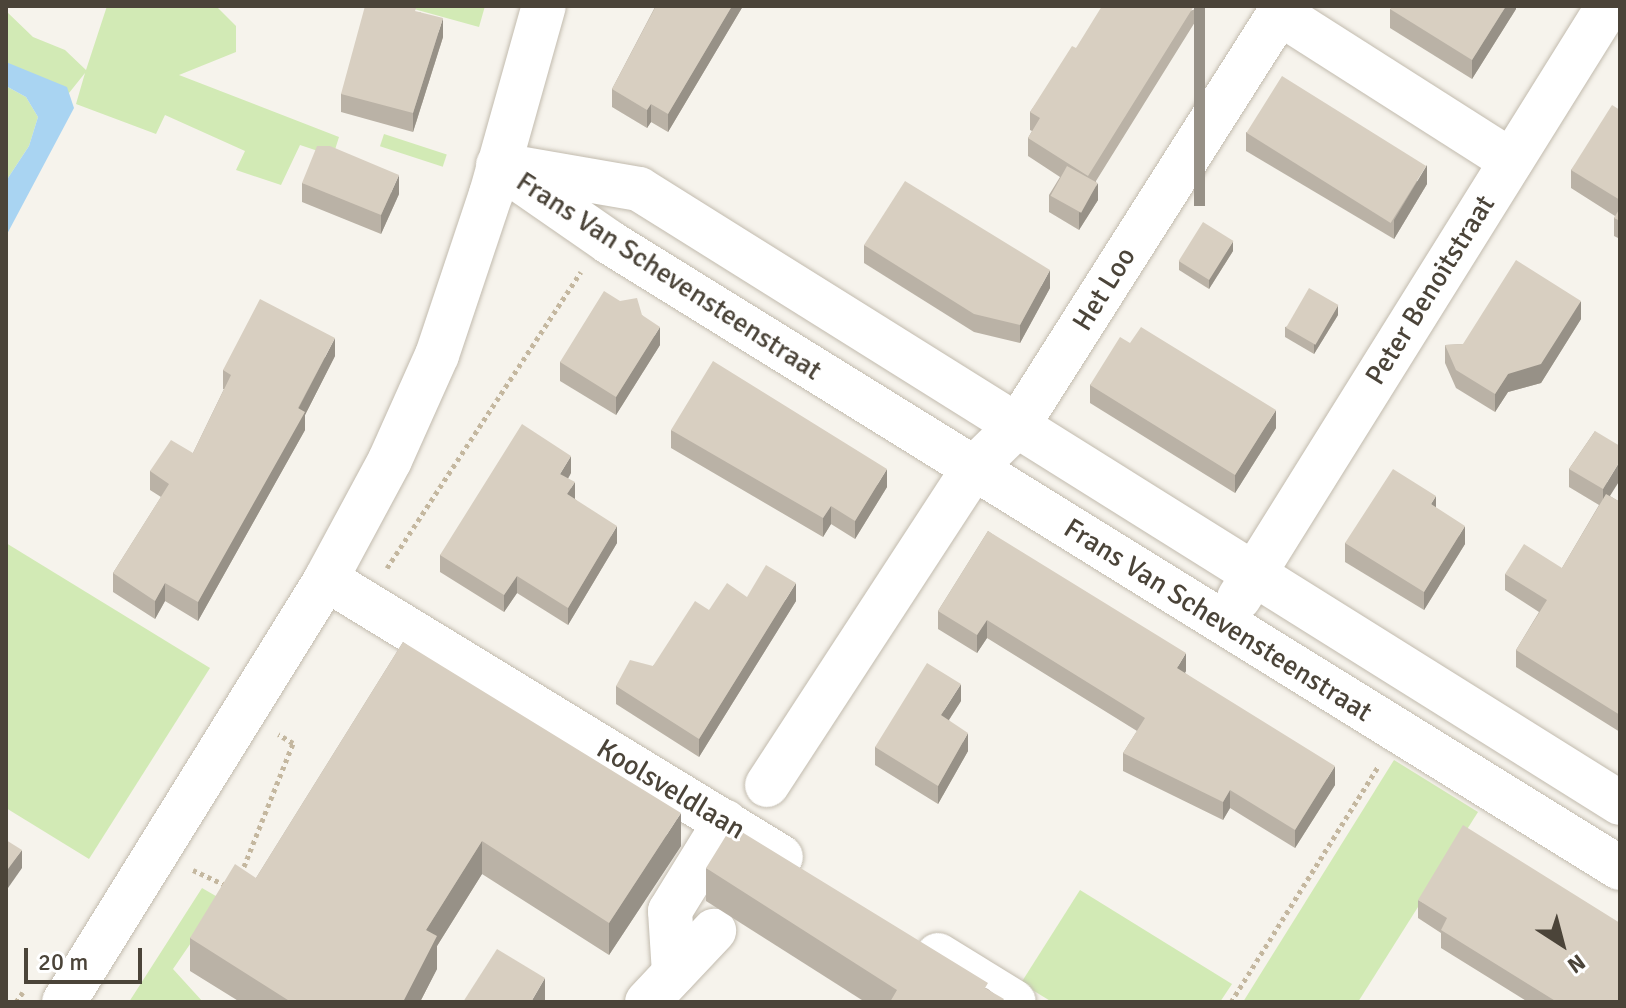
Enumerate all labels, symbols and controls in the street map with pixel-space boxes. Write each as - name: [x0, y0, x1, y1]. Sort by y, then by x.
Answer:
- street label: Frans Van Schevensteenstraat: [510, 165, 828, 387]
- street label: Peter Benoitstraat: [1358, 189, 1502, 391]
- street label: Het Loo: [1065, 241, 1143, 337]
- street label: Frans Van Schevensteenstraat: [1058, 511, 1378, 729]
- street label: Koolsveldlaan: [591, 732, 751, 846]
- north arrow: [1522, 904, 1602, 984]
- scale bar: [28, 932, 146, 982]
- text: 20 m: [38, 947, 88, 977]
- text: N: [1562, 948, 1591, 979]

